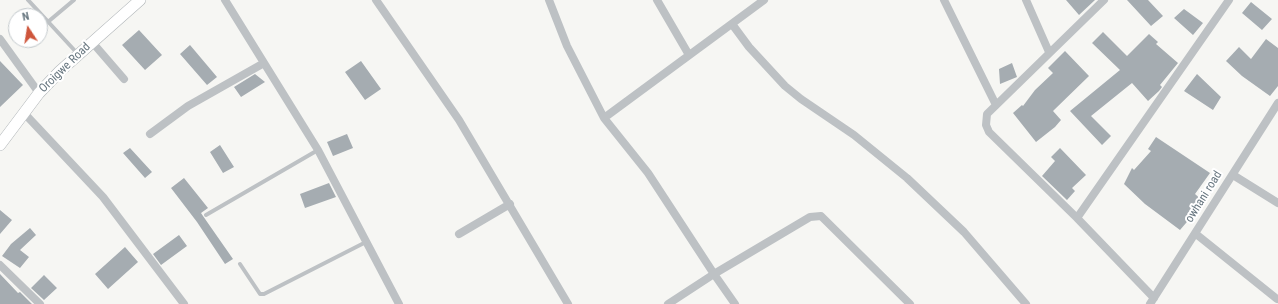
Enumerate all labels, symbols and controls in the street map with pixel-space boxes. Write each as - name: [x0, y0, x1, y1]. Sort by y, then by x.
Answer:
- north arrow: [8, 8, 48, 48]
- text: N: [21, 10, 30, 24]
- street label: Oroigwe Road: [36, 40, 94, 96]
- street label: owhani road: [1183, 169, 1225, 225]

